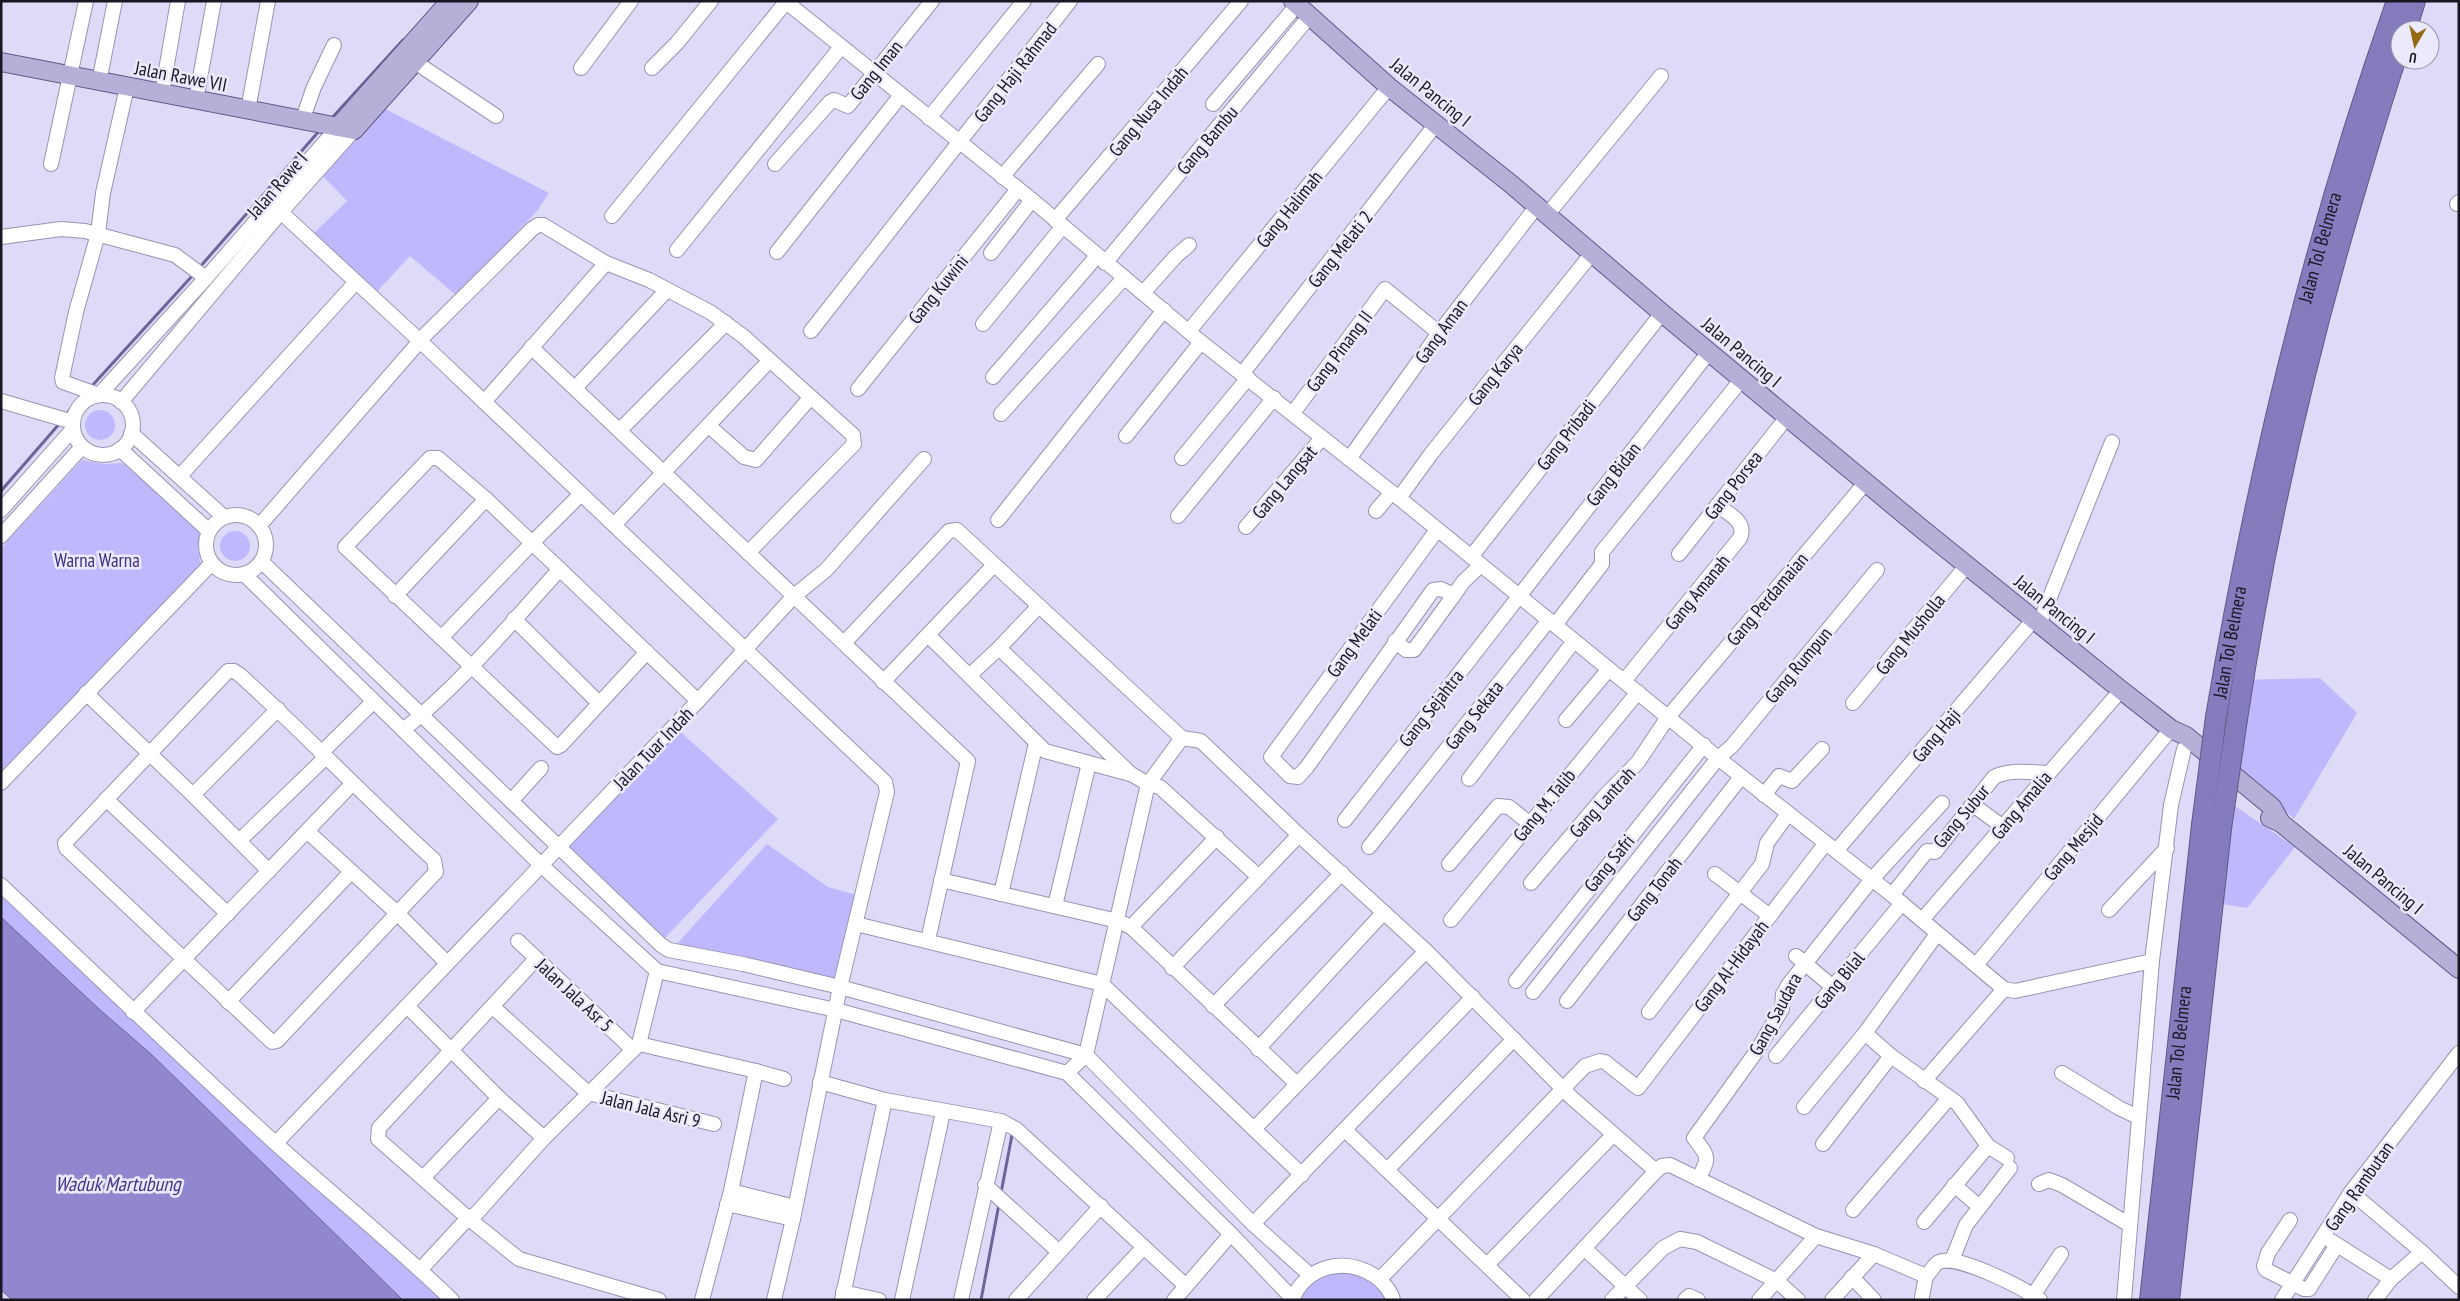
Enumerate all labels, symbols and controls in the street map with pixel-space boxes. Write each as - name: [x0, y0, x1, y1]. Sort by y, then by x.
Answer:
- street label: Gang Haji Rahmad: [968, 17, 1062, 127]
- north arrow: [2390, 20, 2440, 70]
- street label: Gang Iman: [845, 35, 907, 105]
- text: U: [2408, 48, 2418, 67]
- street label: Jalan Pancing I: [1385, 52, 1476, 132]
- street label: Jalan Rawe VII: [132, 55, 229, 97]
- street label: Gang Nusa Indah: [1103, 61, 1193, 161]
- street label: Gang Bambu: [1171, 101, 1243, 179]
- street label: Jalan Rawe I: [241, 147, 313, 224]
- street label: Gang Halimah: [1251, 166, 1327, 252]
- street label: Jalan Tol Belmera: [2292, 189, 2346, 306]
- street label: Gang Melati 2: [1302, 206, 1378, 292]
- street label: Gang Kuwini: [903, 249, 973, 329]
- street label: Gang Aman: [1409, 294, 1473, 368]
- street label: Gang Pinang II: [1301, 306, 1377, 396]
- street label: Jalan Pancing I: [1697, 311, 1787, 392]
- street label: Gang Karya: [1462, 338, 1528, 410]
- street label: Gang Pribadi: [1531, 395, 1601, 475]
- street label: Gang Bidan: [1581, 437, 1645, 511]
- street label: Gang Langsat: [1246, 440, 1322, 524]
- street label: Gang Porsea: [1699, 446, 1767, 524]
- street label: Gang Perdamaian: [1721, 547, 1813, 651]
- park label: Warna Warna: [54, 548, 140, 572]
- street label: Gang Amanah: [1659, 549, 1735, 635]
- street label: Jalan Pancing I: [2009, 569, 2100, 649]
- street label: Jalan Tol Belmera: [2207, 584, 2251, 701]
- street label: Gang Musholla: [1870, 589, 1950, 679]
- street label: Gang Melati: [1321, 604, 1387, 682]
- street label: Gang Rumpun: [1759, 622, 1837, 708]
- street label: Gang Sejahtra: [1393, 665, 1469, 751]
- street label: Gang Sekata: [1440, 676, 1508, 754]
- street label: Jalan Tuar Indah: [607, 702, 698, 795]
- street label: Gang Haji: [1906, 703, 1966, 767]
- street label: Gang Lantrah: [1564, 761, 1640, 843]
- street label: Gang M. Talib: [1507, 764, 1581, 846]
- street label: Gang Amalia: [1985, 766, 2057, 844]
- street label: Gang Subur: [1928, 779, 1995, 853]
- street label: Gang Mesjid: [2038, 809, 2108, 885]
- street label: Gang Safri: [1578, 829, 1640, 897]
- street label: Jalan Pancing I: [2339, 838, 2429, 919]
- street label: Gang Tonah: [1621, 852, 1687, 926]
- street label: Gang Al-Hidayah: [1689, 915, 1773, 1017]
- street label: Gang Bilal: [1809, 946, 1870, 1014]
- street label: Jalan Jala Asr 5: [530, 952, 619, 1037]
- street label: Gang Saudara: [1743, 969, 1807, 1059]
- street label: Jalan Tol Belmera: [2160, 985, 2196, 1101]
- street label: Jalan Jala Asri 9: [598, 1085, 703, 1133]
- street label: Gang Rambutan: [2319, 1136, 2399, 1236]
- water label: Waduk Martubung: [55, 1171, 182, 1197]

